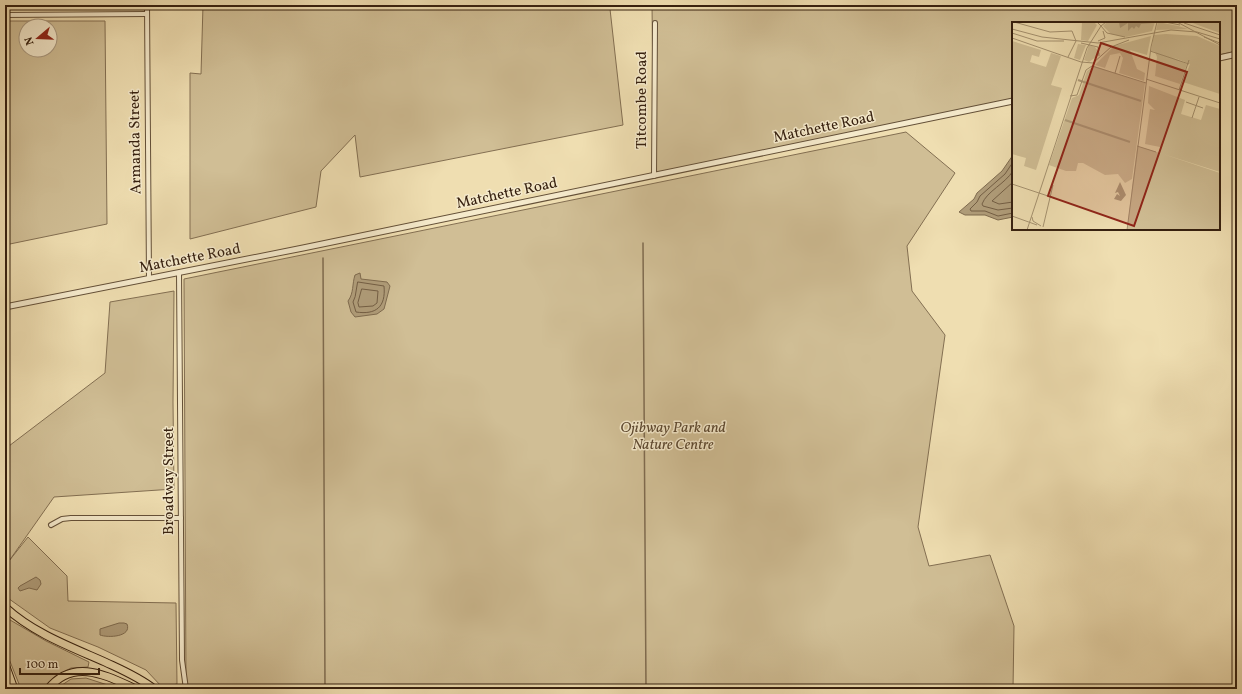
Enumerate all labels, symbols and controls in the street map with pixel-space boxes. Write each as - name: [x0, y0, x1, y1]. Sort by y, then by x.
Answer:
- north arrow: [18, 18, 58, 58]
- inset map: [1012, 22, 1220, 230]
- text: N: [22, 35, 38, 47]
- street label: Titcombe Road: [632, 51, 653, 149]
- street label: Armanda Street: [125, 89, 147, 195]
- street label: Matchette Road: [771, 107, 877, 149]
- street label: Matchette Road: [454, 173, 560, 215]
- street label: Matchette Road: [137, 239, 243, 279]
- park label: Ojibway Park and Nature Centre: [620, 418, 726, 456]
- street label: Broadway Street: [159, 427, 180, 535]
- scale bar: [20, 650, 99, 676]
- text: 100 m: [26, 657, 59, 673]

